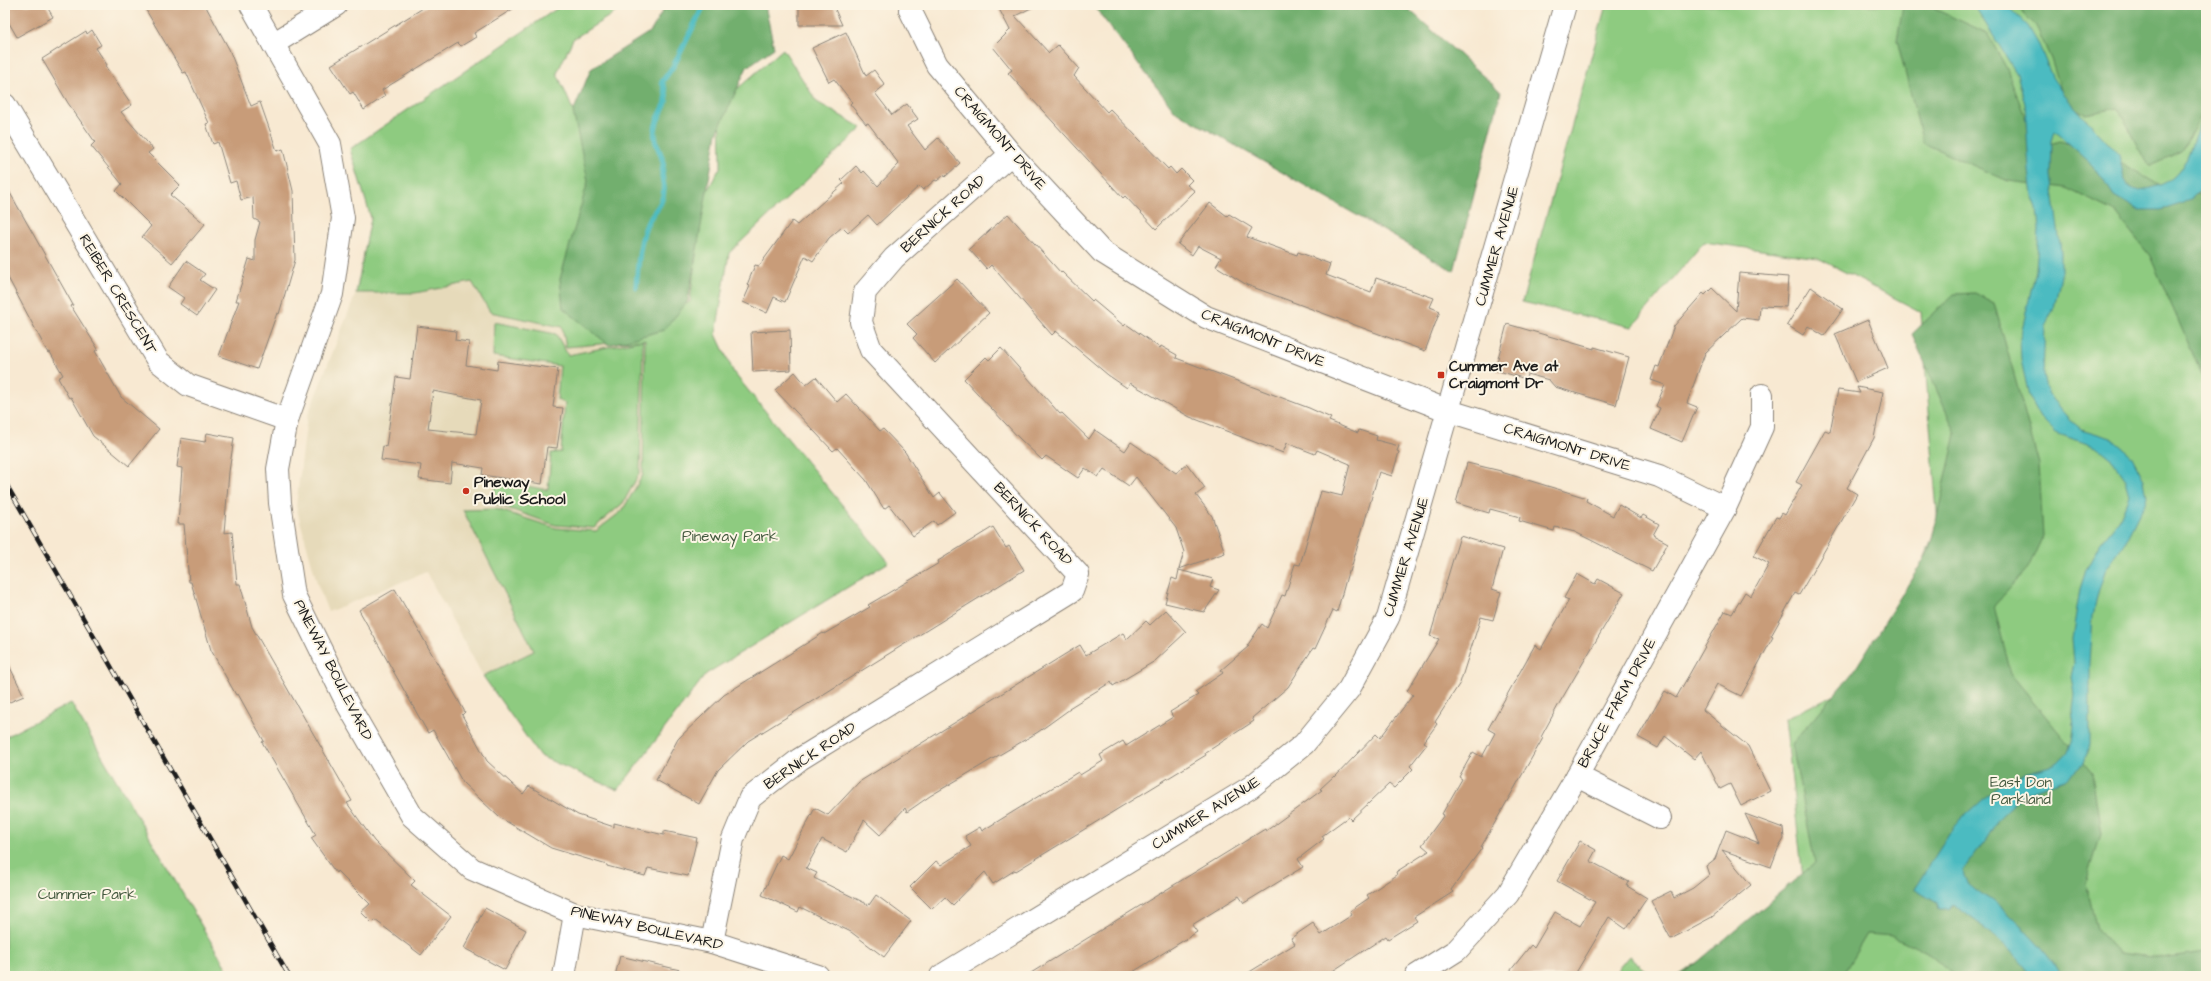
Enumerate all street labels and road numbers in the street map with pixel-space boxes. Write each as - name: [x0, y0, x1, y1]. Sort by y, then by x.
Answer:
- street label: CRAIGMONT DRIVE: [949, 81, 1051, 195]
- street label: BERNICK ROAD: [896, 170, 990, 258]
- street label: CUMMER AVENUE: [1470, 183, 1524, 309]
- street label: REIBER CRESCENT: [74, 230, 162, 358]
- street label: CRAIGMONT DRIVE: [1198, 304, 1328, 372]
- street label: CRAIGMONT DRIVE: [1501, 418, 1633, 476]
- street label: BERNICK ROAD: [989, 477, 1078, 571]
- street label: CUMMER AVENUE: [1378, 495, 1434, 619]
- street label: PINEWAY BOULEVARD: [288, 596, 378, 744]
- street label: BRUCE FARM DRIVE: [1573, 634, 1661, 772]
- street label: BERNICK ROAD: [759, 717, 861, 795]
- street label: CUMMER AVENUE: [1148, 771, 1264, 855]
- street label: PINEWAY BOULEVARD: [569, 900, 725, 956]

